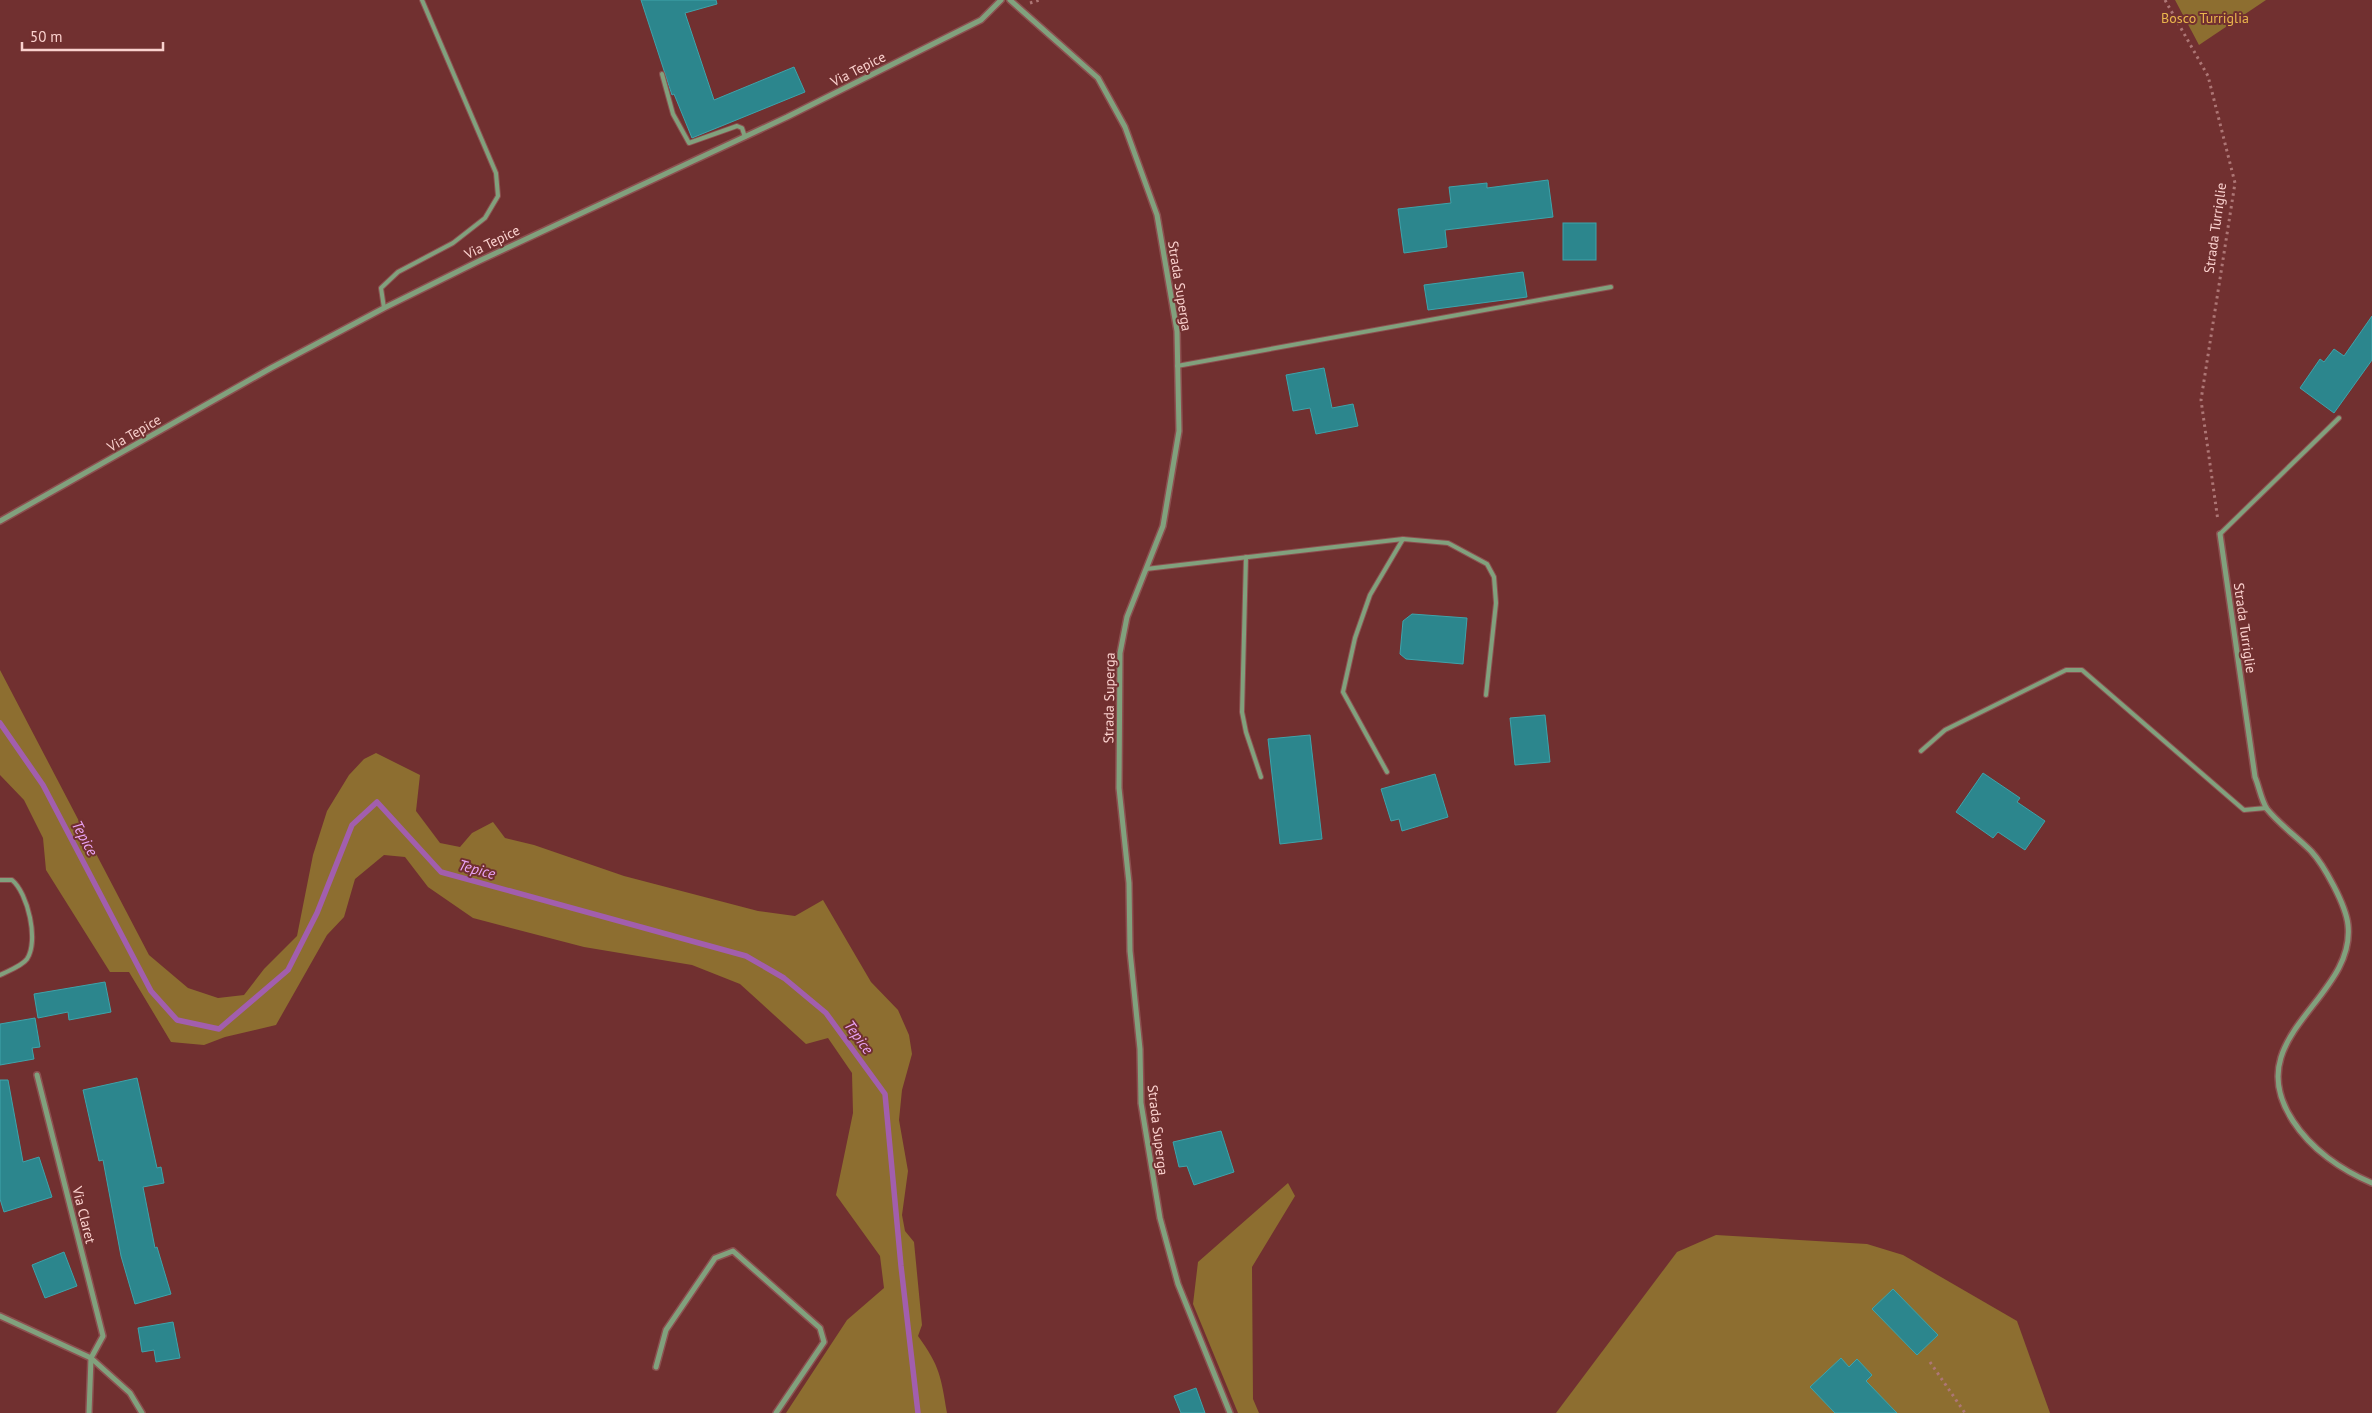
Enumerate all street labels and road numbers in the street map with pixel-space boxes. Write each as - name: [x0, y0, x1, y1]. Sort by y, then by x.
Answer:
- street label: Via Tepice: [827, 47, 889, 91]
- street label: Strada Turriglie: [2200, 182, 2230, 274]
- street label: Via Tepice: [460, 221, 523, 264]
- street label: Strada Superga: [1164, 240, 1196, 332]
- street label: Via Tepice: [103, 410, 164, 456]
- street label: Strada Turriglie: [2230, 582, 2260, 674]
- street label: Strada Superga: [1099, 652, 1119, 744]
- street label: Strada Superga: [1144, 1084, 1172, 1176]
- street label: Via Claret: [68, 1184, 100, 1246]

